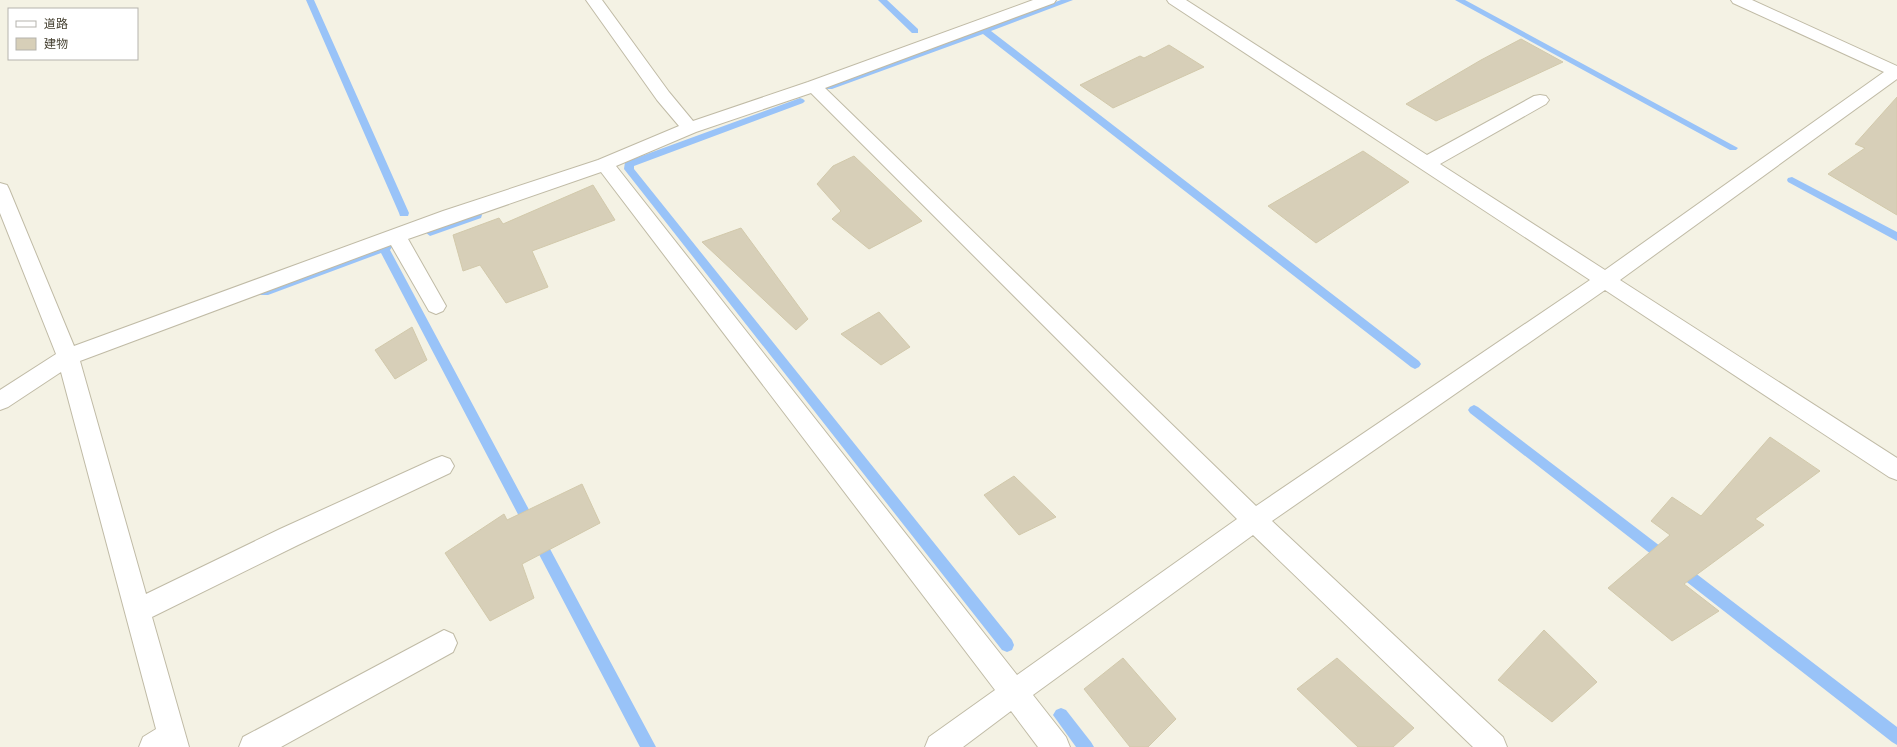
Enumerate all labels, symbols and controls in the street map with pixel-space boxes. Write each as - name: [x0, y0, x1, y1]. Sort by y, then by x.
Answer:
- legend: [8, 8, 138, 60]
- text: 道路: [44, 16, 68, 32]
- text: 建物: [44, 36, 68, 52]

